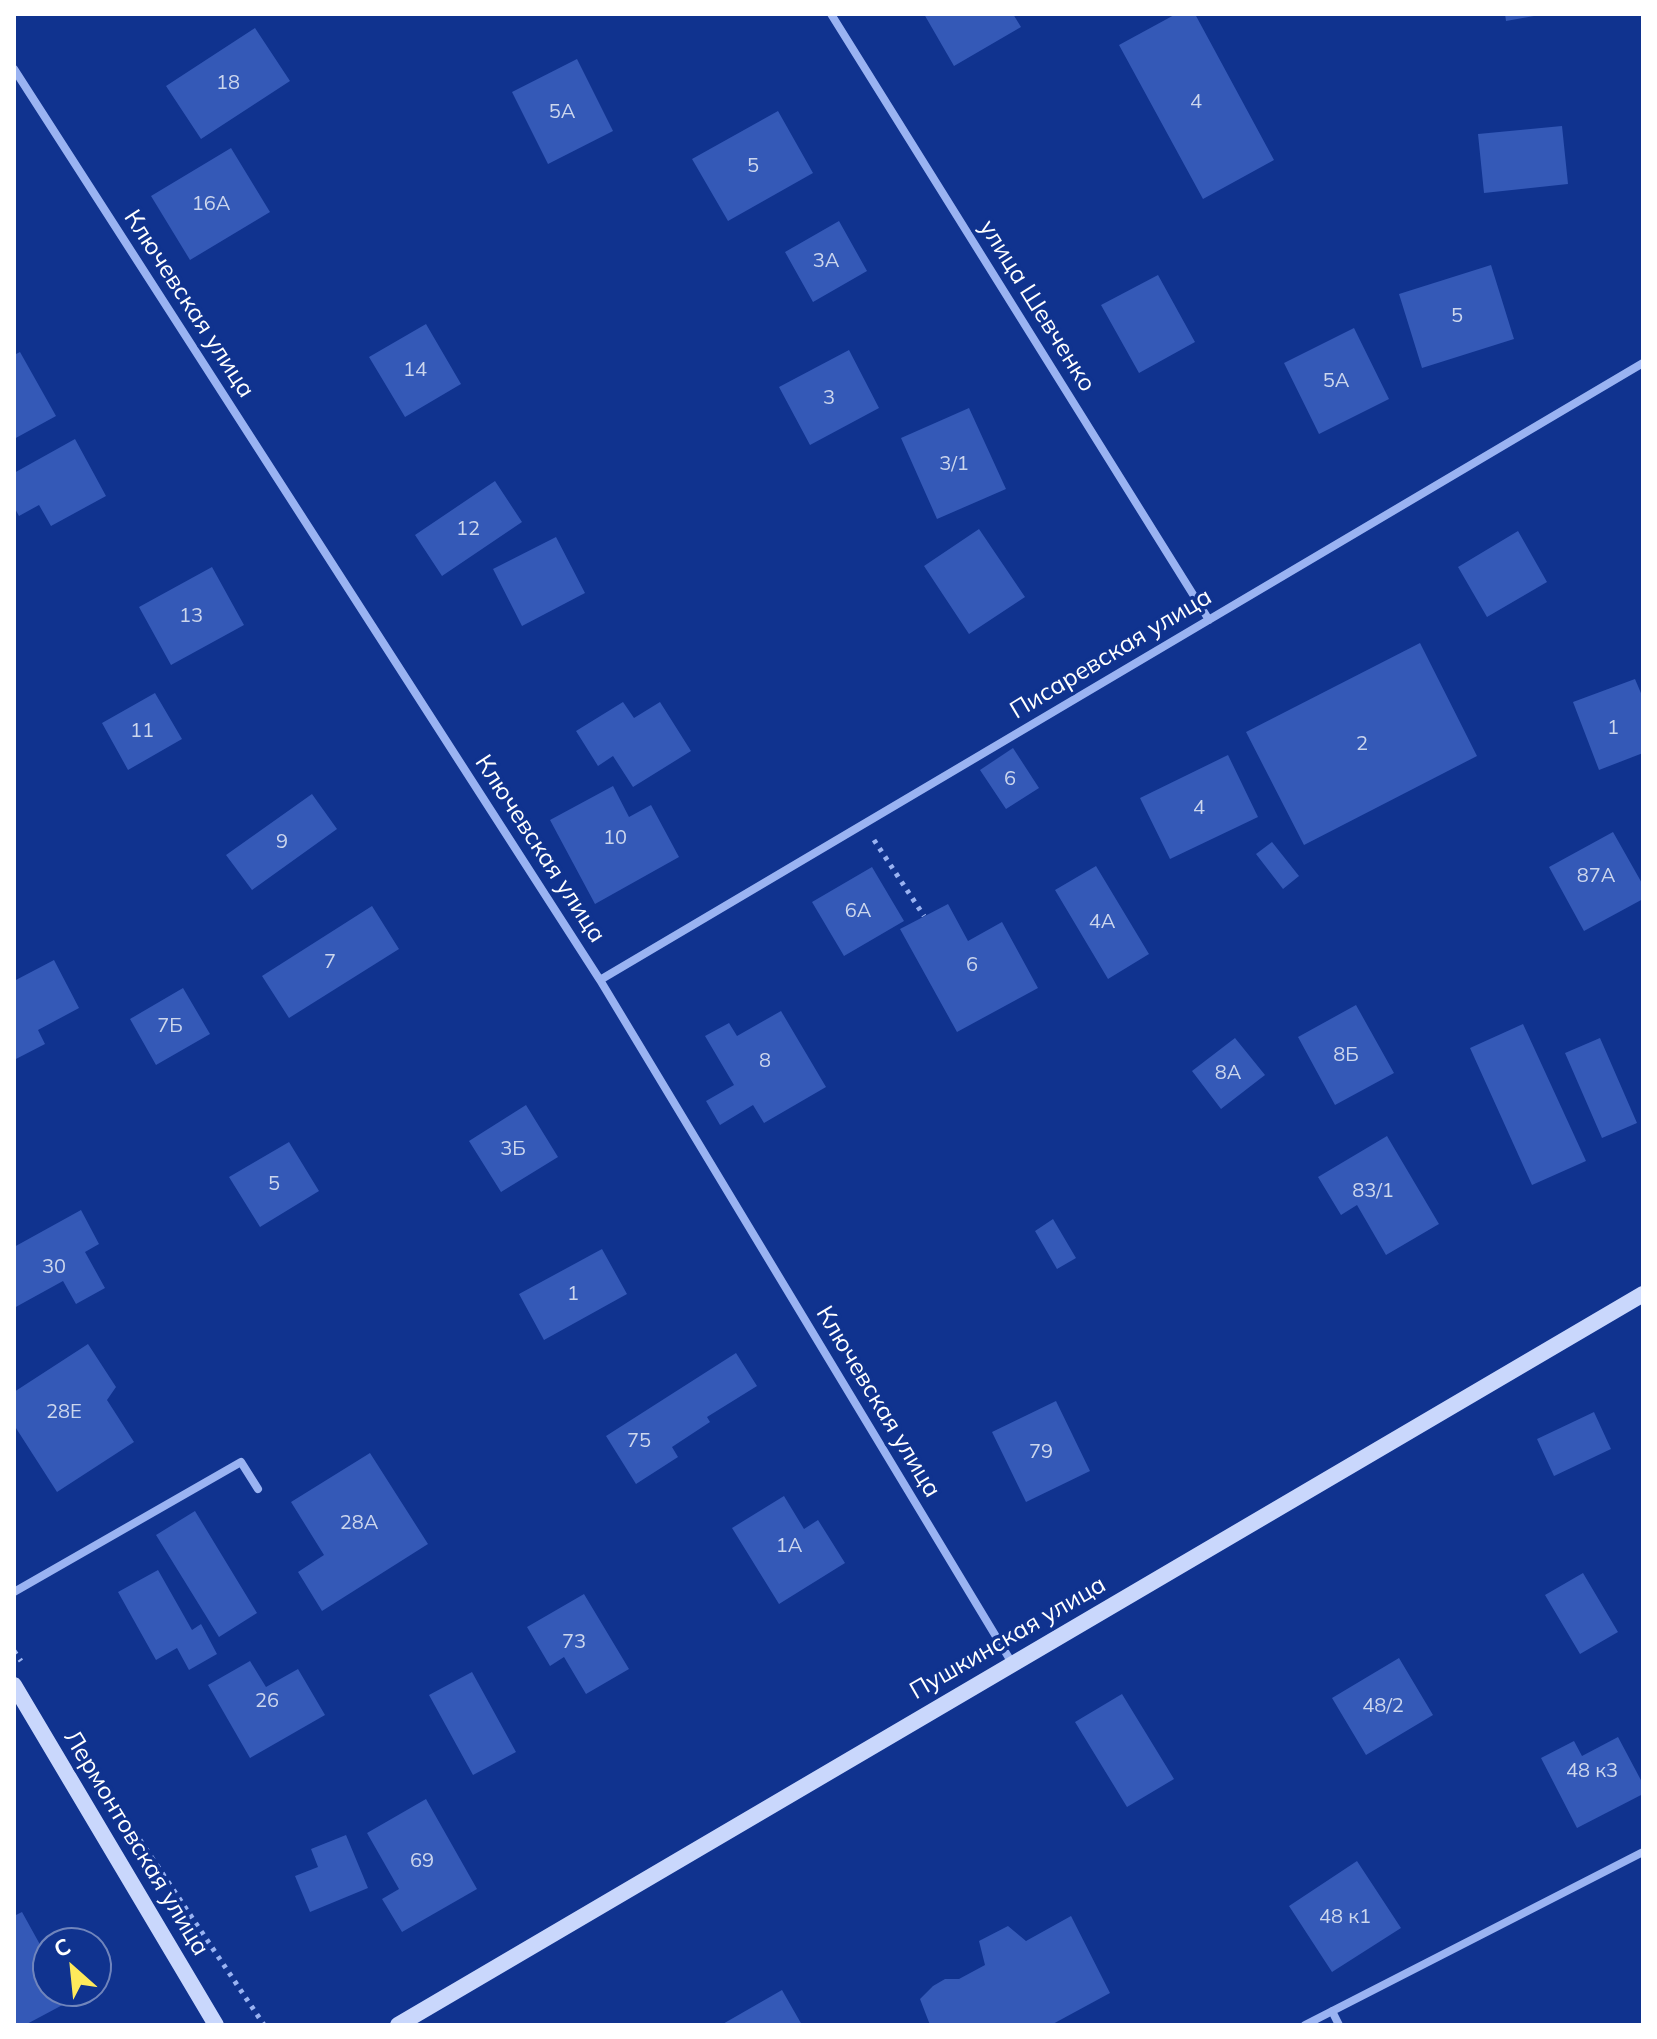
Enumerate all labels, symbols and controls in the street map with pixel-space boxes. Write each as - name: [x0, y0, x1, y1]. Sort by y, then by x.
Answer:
- house number: 18: [216, 71, 240, 95]
- house number: 4: [1190, 90, 1202, 114]
- house number: 5А: [549, 100, 575, 124]
- house number: 5: [747, 154, 759, 178]
- house number: 16А: [192, 192, 230, 216]
- street label: Ключевская улица: [118, 205, 260, 403]
- street label: улица Шевченко: [973, 215, 1101, 397]
- house number: 3А: [813, 249, 839, 273]
- house number: 5: [1451, 304, 1463, 328]
- house number: 14: [403, 358, 427, 382]
- house number: 5А: [1323, 369, 1349, 393]
- house number: 3: [823, 386, 835, 410]
- house number: 3/1: [939, 452, 969, 476]
- house number: 12: [456, 517, 480, 541]
- street label: Писаревская улица: [1005, 582, 1217, 726]
- house number: 13: [179, 604, 203, 628]
- house number: 1: [1607, 716, 1619, 740]
- house number: 11: [130, 719, 154, 743]
- house number: 2: [1356, 732, 1368, 756]
- street label: Ключевская улица: [469, 750, 611, 948]
- house number: 6: [1004, 767, 1016, 791]
- house number: 4: [1193, 796, 1205, 820]
- house number: 10: [603, 826, 627, 850]
- house number: 9: [276, 830, 288, 854]
- house number: 87А: [1577, 864, 1615, 888]
- house number: 6А: [845, 899, 871, 923]
- house number: 4А: [1089, 910, 1115, 934]
- house number: 7: [324, 950, 336, 974]
- house number: 6: [966, 953, 978, 977]
- house number: 7Б: [157, 1014, 183, 1038]
- house number: 8Б: [1333, 1043, 1359, 1067]
- house number: 8: [759, 1049, 771, 1073]
- house number: 8А: [1215, 1061, 1241, 1085]
- house number: 3Б: [500, 1137, 526, 1161]
- house number: 5: [268, 1172, 280, 1196]
- house number: 83/1: [1352, 1179, 1394, 1203]
- house number: 30: [42, 1255, 66, 1279]
- house number: 1: [567, 1282, 579, 1306]
- street label: Ключевская улица: [810, 1301, 946, 1503]
- house number: 28Е: [46, 1400, 82, 1424]
- house number: 75: [627, 1429, 651, 1453]
- house number: 79: [1029, 1440, 1053, 1464]
- house number: 28А: [340, 1511, 378, 1535]
- house number: 1А: [776, 1534, 802, 1558]
- street label: Пушкинская улица: [905, 1570, 1111, 1706]
- house number: 73: [562, 1630, 586, 1654]
- house number: 26: [255, 1689, 279, 1713]
- house number: 48/2: [1362, 1694, 1404, 1718]
- street label: Лермонтовская улица: [57, 1725, 215, 1961]
- house number: 48 к3: [1566, 1759, 1618, 1783]
- house number: 69: [410, 1849, 434, 1873]
- house number: 48 к1: [1319, 1905, 1371, 1929]
- north arrow: [32, 1927, 112, 2007]
- text: С: [49, 1932, 75, 1963]

